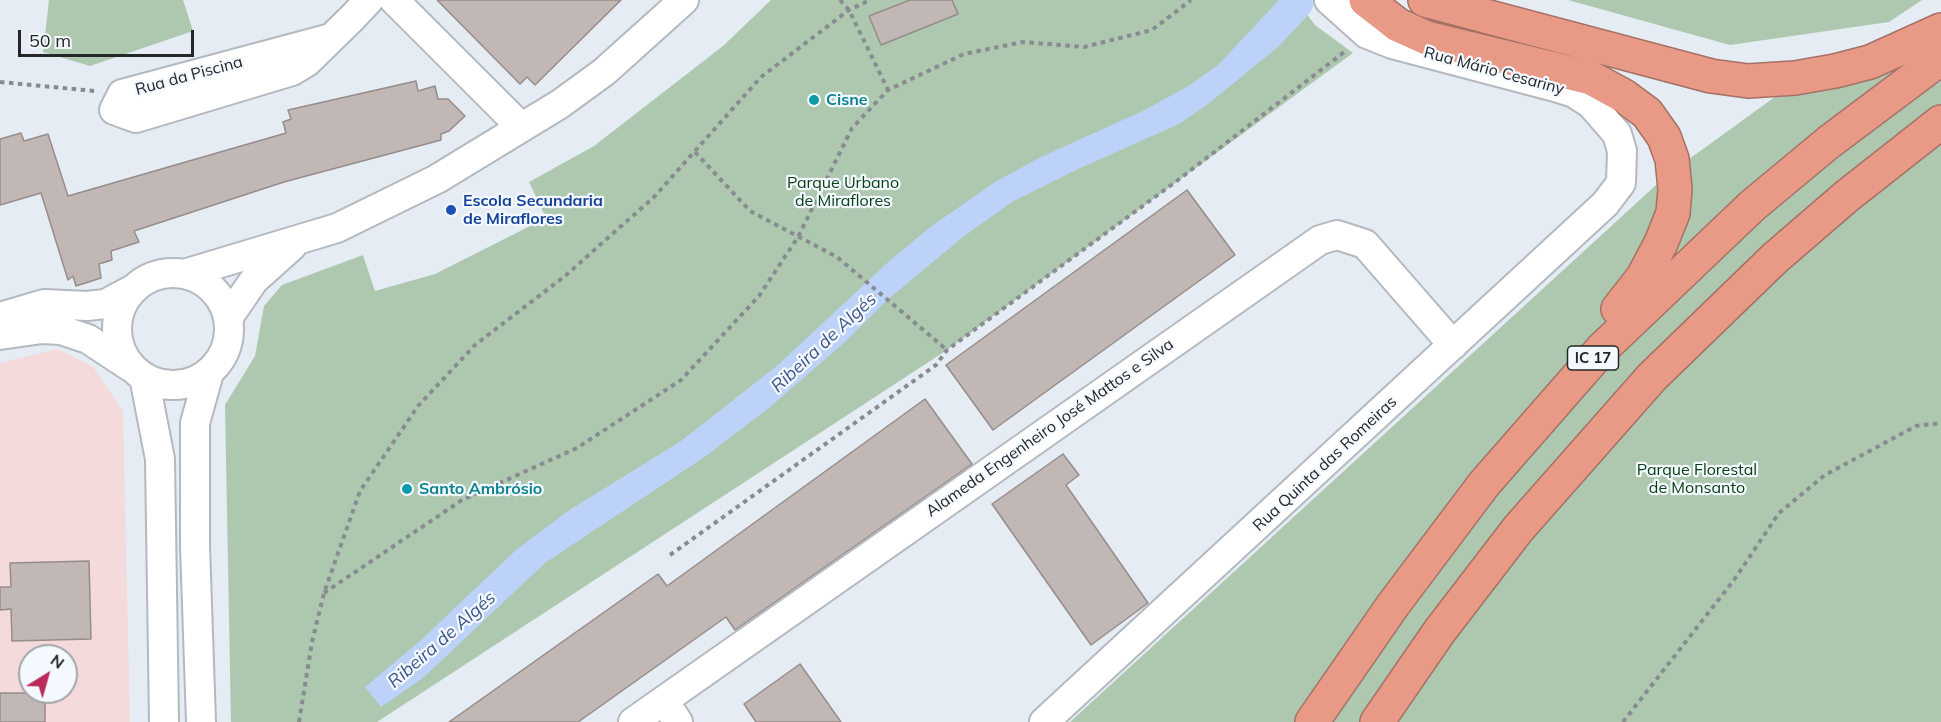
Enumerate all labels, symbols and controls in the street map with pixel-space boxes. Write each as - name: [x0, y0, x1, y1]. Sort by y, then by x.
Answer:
- scale bar: [21, 18, 196, 56]
- text: 50 m: [29, 29, 71, 52]
- street label: Rua Mário Cesariny: [1422, 43, 1566, 99]
- street label: Rua da Piscina: [133, 52, 245, 100]
- place label: Cisne: [826, 90, 868, 110]
- marker: Cisne: [807, 93, 821, 107]
- park label: Parque Urbano de Miraflores: [787, 173, 899, 211]
- place label: Escola Secundaria de Miraflores: [463, 191, 603, 229]
- marker: Escola Secundaria de Miraflores: [444, 203, 458, 217]
- water label: Ribeira de Algés: [767, 289, 881, 397]
- street label: Alameda Engenheiro José Mattos e Silva: [923, 335, 1177, 521]
- road number: IC 17: [1568, 346, 1618, 370]
- street label: Rua Quinta das Romeiras: [1249, 392, 1401, 536]
- park label: Parque Florestal de Monsanto: [1637, 460, 1757, 498]
- place label: Santo Ambrósio: [419, 479, 542, 499]
- marker: Santo Ambrósio: [400, 482, 414, 496]
- water label: Ribeira de Algés: [384, 587, 500, 693]
- north arrow: [18, 644, 78, 704]
- text: N: [47, 650, 68, 673]

